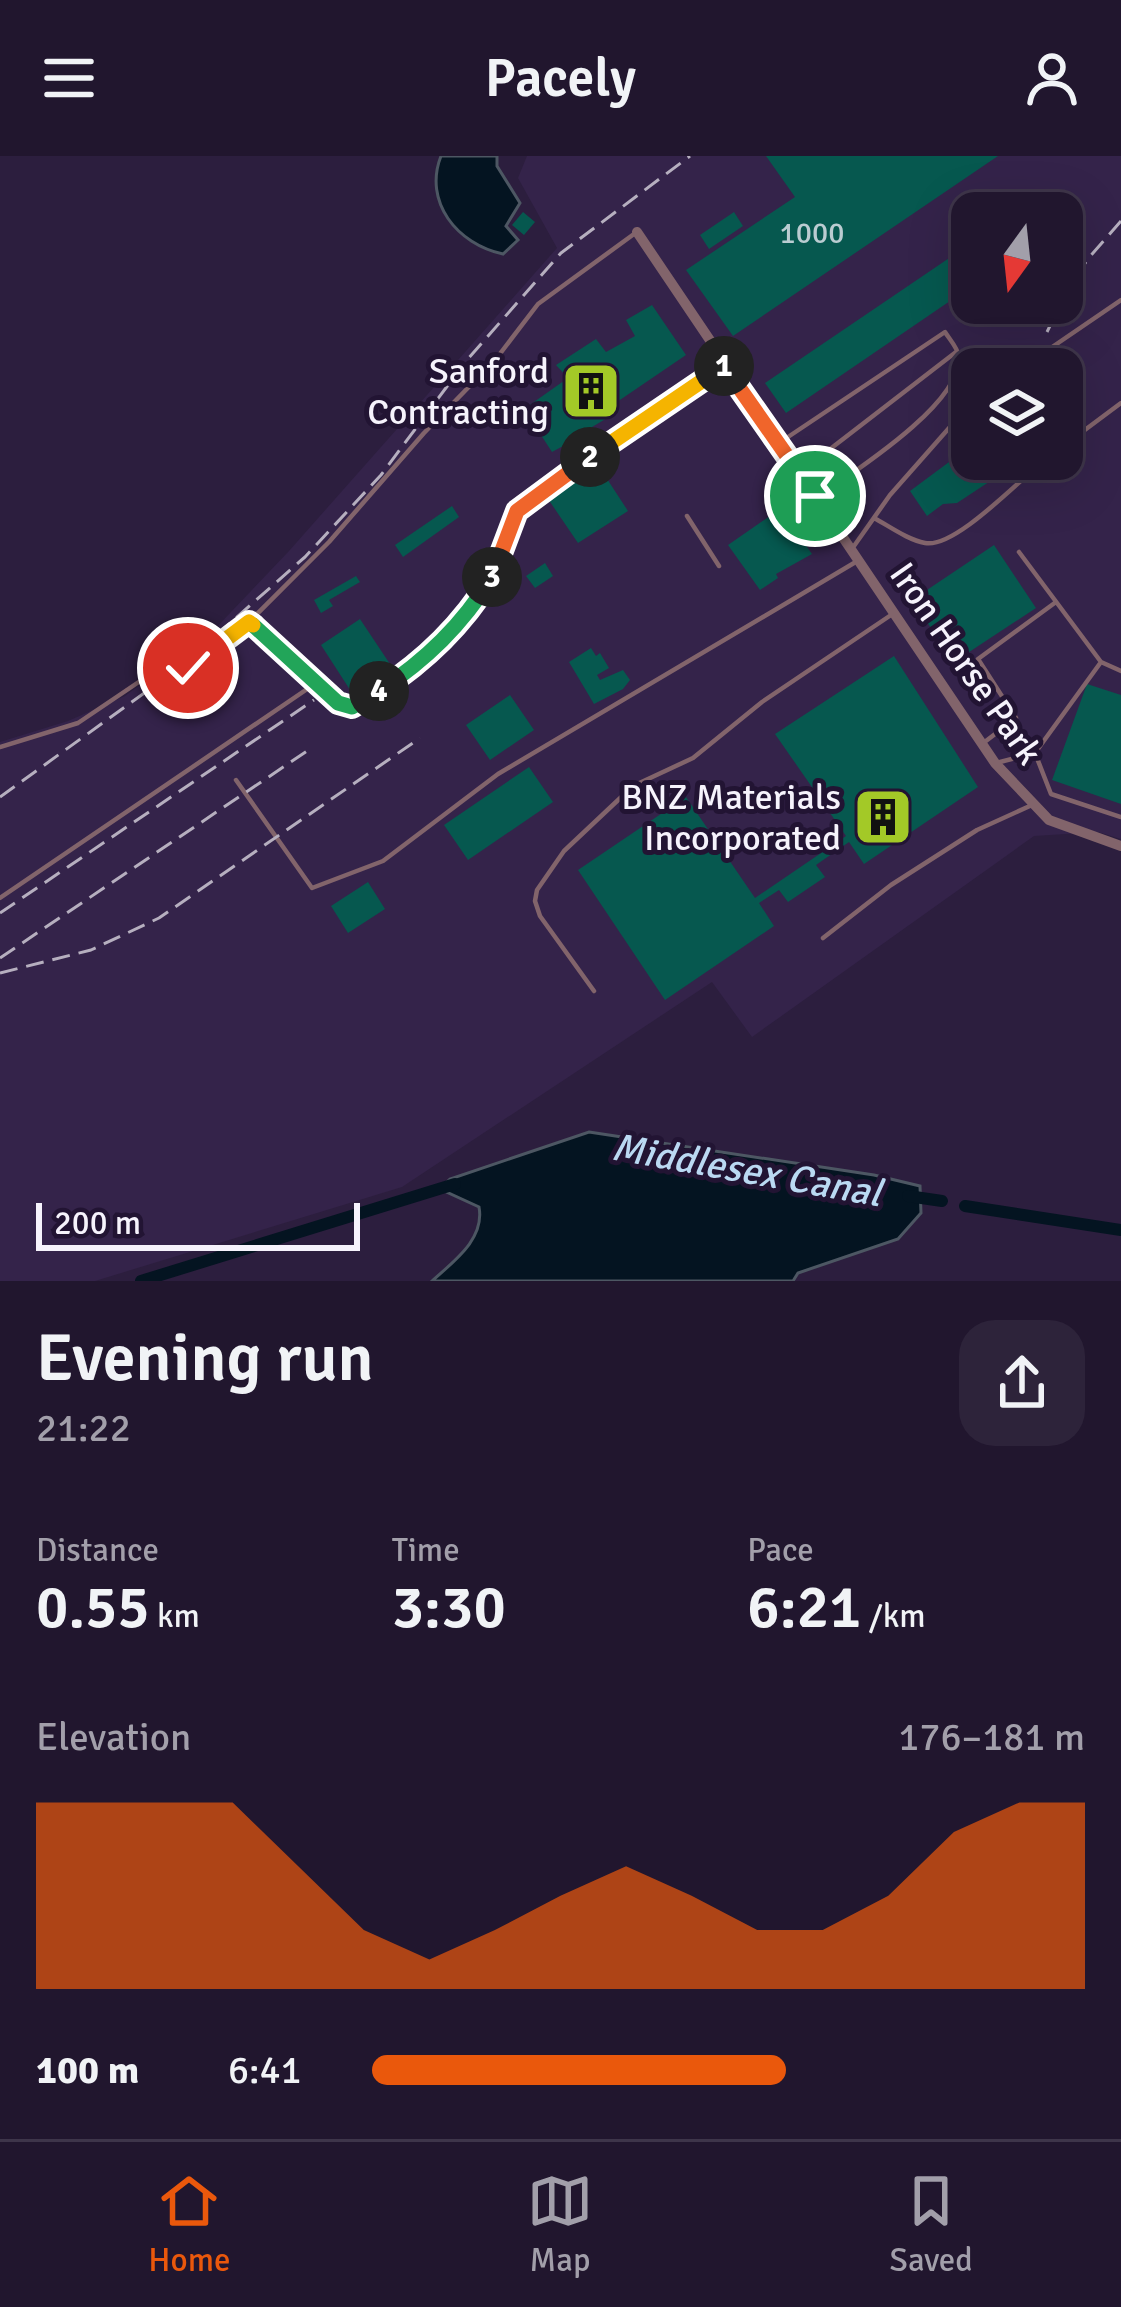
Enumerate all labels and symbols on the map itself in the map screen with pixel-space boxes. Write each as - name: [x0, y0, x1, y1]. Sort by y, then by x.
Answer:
- north arrow: [951, 192, 1083, 324]
- house number: 1000: [780, 215, 844, 252]
- pin: 1: [694, 336, 754, 396]
- place label: Sanford Contracting: [367, 349, 549, 435]
- building icon: Sanford Contracting: [560, 360, 622, 422]
- pin: 2: [560, 427, 620, 487]
- pin: [764, 445, 866, 547]
- pin: 3: [462, 547, 522, 607]
- street label: Iron Horse Park: [880, 554, 1052, 774]
- pin: [137, 617, 239, 719]
- pin: 4: [349, 661, 409, 721]
- place label: BNZ Materials Incorporated: [621, 775, 841, 861]
- building icon: BNZ Materials Incorporated: [852, 786, 914, 848]
- water label: Middlesex Canal: [608, 1123, 888, 1218]
- scale bar: [36, 1197, 360, 1250]

